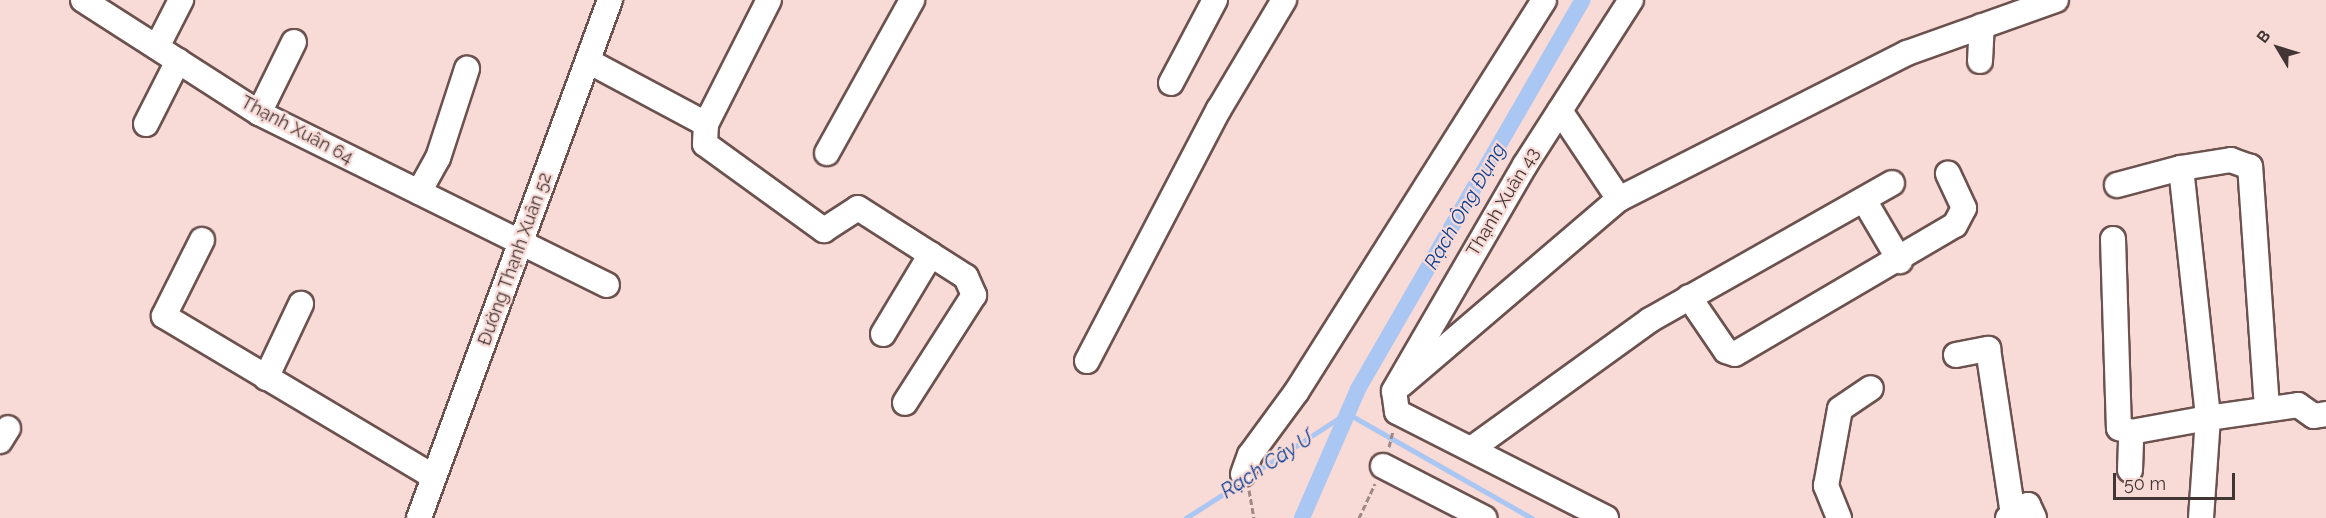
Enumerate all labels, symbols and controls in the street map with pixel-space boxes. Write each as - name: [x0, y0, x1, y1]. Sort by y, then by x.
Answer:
- north arrow: [2248, 18, 2308, 78]
- text: B: [2253, 26, 2274, 47]
- street label: Thạnh Xuân 64: [237, 91, 357, 169]
- water label: Rạch Ông Đụng: [1419, 139, 1511, 273]
- street label: Thạnh Xuân 43: [1462, 144, 1544, 260]
- street label: Đường Thạnh Xuân 52: [474, 169, 556, 349]
- water label: Rạch Cây Ư: [1216, 426, 1318, 504]
- scale bar: [2116, 461, 2238, 499]
- text: 50 m: [2124, 473, 2166, 494]

